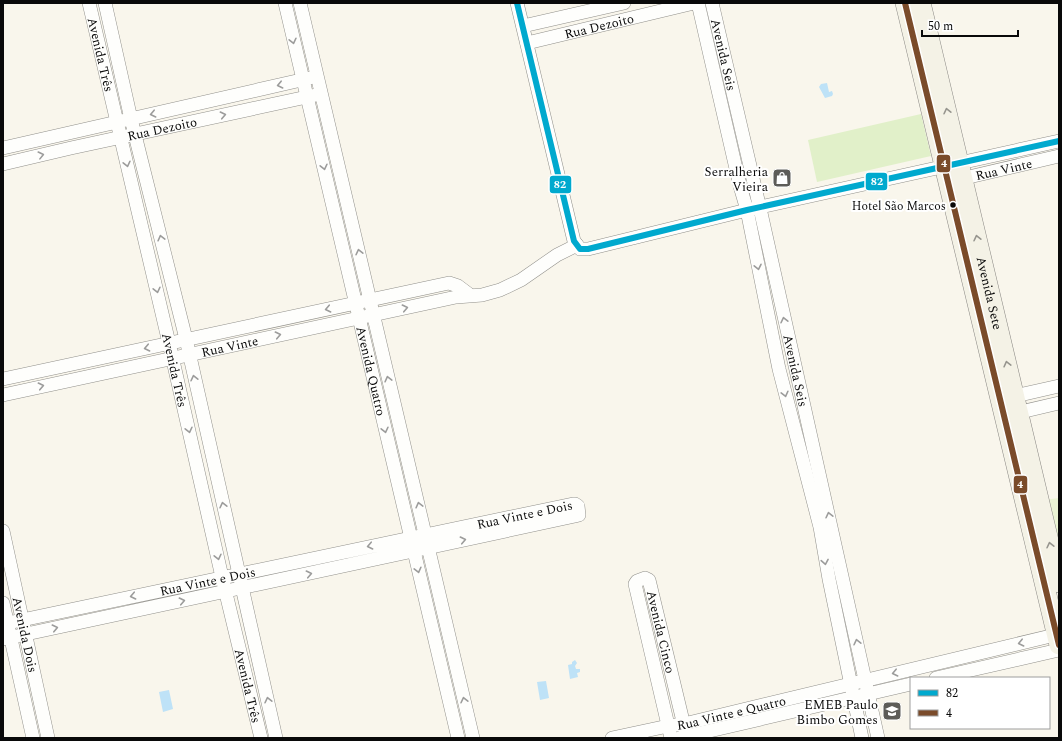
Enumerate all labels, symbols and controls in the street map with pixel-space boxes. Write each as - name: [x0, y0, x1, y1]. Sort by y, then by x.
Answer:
- street label: Rua Dezoito: [562, 9, 636, 45]
- scale bar: [922, 12, 1018, 38]
- street label: Avenida Três: [82, 16, 119, 94]
- street label: Avenida Seis: [705, 17, 741, 93]
- text: 50 m: [928, 17, 953, 36]
- one-way arrow: [289, 38, 297, 44]
- one-way arrow: [277, 81, 283, 89]
- one-way arrow: [943, 108, 951, 114]
- one-way arrow: [150, 109, 156, 117]
- street label: Rua Dezoito: [126, 112, 199, 147]
- one-way arrow: [219, 112, 226, 120]
- one-way arrow: [37, 151, 44, 160]
- line badge: 4: [936, 154, 951, 173]
- street label: Rua Vinte: [974, 154, 1034, 186]
- text: 4: [941, 155, 948, 172]
- one-way arrow: [122, 160, 131, 167]
- place label: Serralheria Vieira: [705, 162, 769, 197]
- one-way arrow: [319, 164, 327, 171]
- shop icon: Serralheria Vieira: [771, 167, 793, 189]
- line badge: 82: [865, 172, 888, 191]
- text: 82: [871, 173, 883, 190]
- line badge: 82: [549, 175, 572, 194]
- text: 82: [554, 176, 566, 193]
- place label: Hotel São Marcos: [852, 197, 946, 216]
- marker: Hotel São Marcos: [948, 200, 958, 210]
- one-way arrow: [157, 235, 166, 242]
- one-way arrow: [973, 235, 981, 241]
- one-way arrow: [355, 249, 363, 256]
- street label: Avenida Sete: [971, 255, 1007, 332]
- one-way arrow: [753, 264, 762, 270]
- one-way arrow: [152, 286, 161, 293]
- one-way arrow: [325, 304, 332, 313]
- one-way arrow: [402, 304, 408, 313]
- one-way arrow: [780, 317, 788, 324]
- street label: Avenida Quatro: [350, 324, 391, 418]
- street label: Avenida Três: [156, 331, 192, 409]
- street label: Rua Vinte: [200, 331, 260, 363]
- one-way arrow: [274, 332, 281, 340]
- street label: Avenida Seis: [777, 333, 813, 409]
- one-way arrow: [143, 343, 150, 351]
- one-way arrow: [1003, 361, 1012, 368]
- one-way arrow: [191, 375, 199, 381]
- one-way arrow: [385, 376, 393, 382]
- one-way arrow: [38, 383, 44, 391]
- one-way arrow: [780, 391, 789, 398]
- one-way arrow: [185, 427, 193, 434]
- one-way arrow: [380, 427, 388, 434]
- line badge: 4: [1013, 475, 1028, 494]
- text: 4: [1017, 476, 1024, 493]
- street label: Rua Vinte e Dois: [475, 495, 574, 535]
- one-way arrow: [220, 502, 228, 508]
- one-way arrow: [415, 502, 423, 509]
- one-way arrow: [825, 512, 833, 518]
- one-way arrow: [460, 537, 467, 545]
- one-way arrow: [367, 542, 374, 550]
- one-way arrow: [1046, 542, 1055, 549]
- one-way arrow: [213, 554, 221, 560]
- one-way arrow: [821, 558, 829, 565]
- street label: Rua Vinte e Dois: [158, 562, 257, 602]
- one-way arrow: [413, 567, 422, 574]
- one-way arrow: [306, 570, 312, 578]
- street label: Avenida Cinco: [641, 588, 680, 675]
- one-way arrow: [130, 591, 137, 599]
- street label: Avenida Dois: [7, 595, 42, 675]
- one-way arrow: [179, 597, 185, 605]
- one-way arrow: [52, 624, 58, 632]
- one-way arrow: [1018, 638, 1025, 647]
- one-way arrow: [854, 639, 862, 645]
- street label: Avenida Três: [229, 647, 266, 725]
- one-way arrow: [891, 669, 898, 677]
- legend: [910, 677, 1050, 729]
- text: 82: [946, 684, 958, 703]
- street label: Rua Vinte e Quatro: [676, 691, 788, 736]
- place label: EMEB Paulo Bimbo Gomes: [797, 695, 878, 730]
- one-way arrow: [264, 697, 272, 703]
- one-way arrow: [461, 697, 469, 703]
- school or university icon: EMEB Paulo Bimbo Gomes: [881, 700, 903, 722]
- text: 4: [946, 704, 952, 723]

